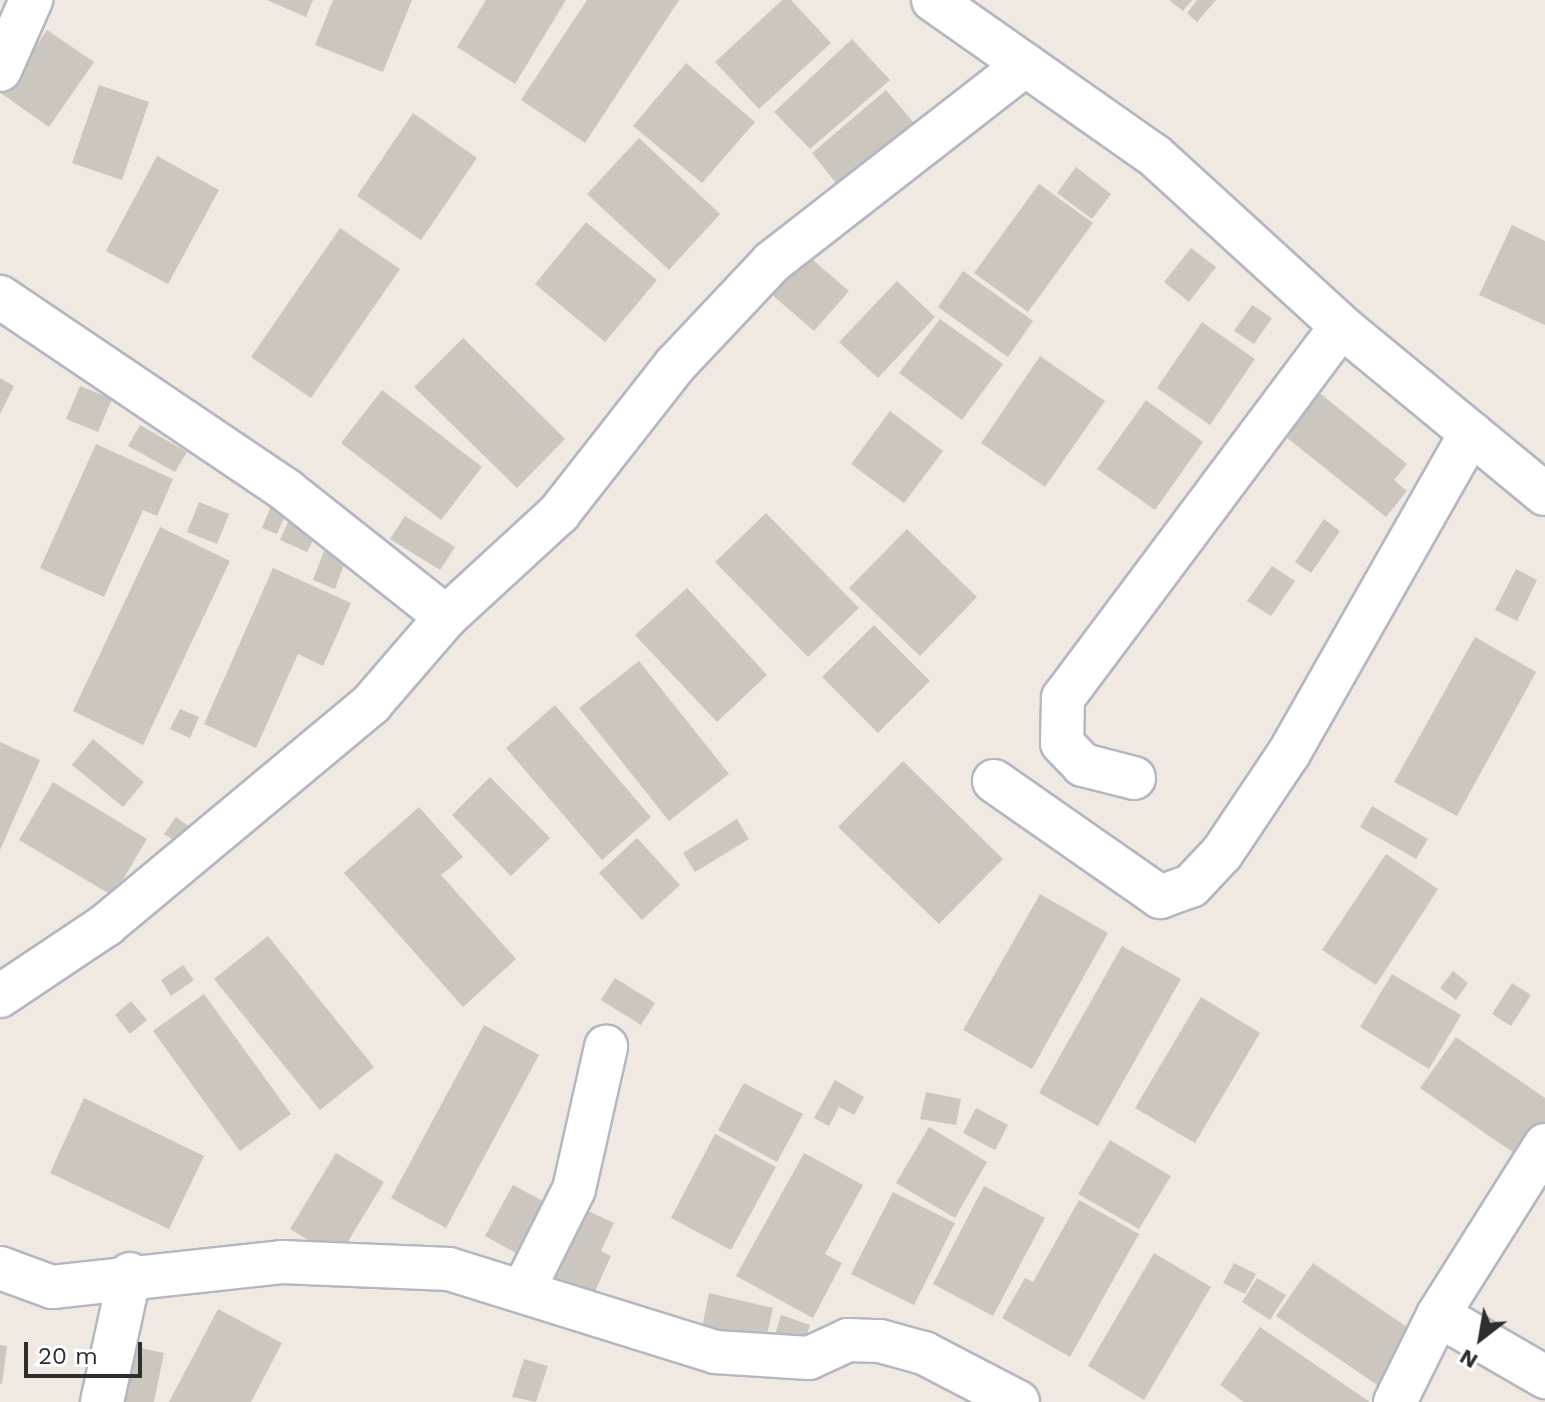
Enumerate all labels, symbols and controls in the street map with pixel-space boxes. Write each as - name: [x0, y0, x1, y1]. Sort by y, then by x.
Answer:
- north arrow: [1441, 1298, 1521, 1378]
- scale bar: [28, 1326, 146, 1376]
- text: 20 m: [38, 1342, 98, 1370]
- text: N: [1455, 1344, 1482, 1374]

